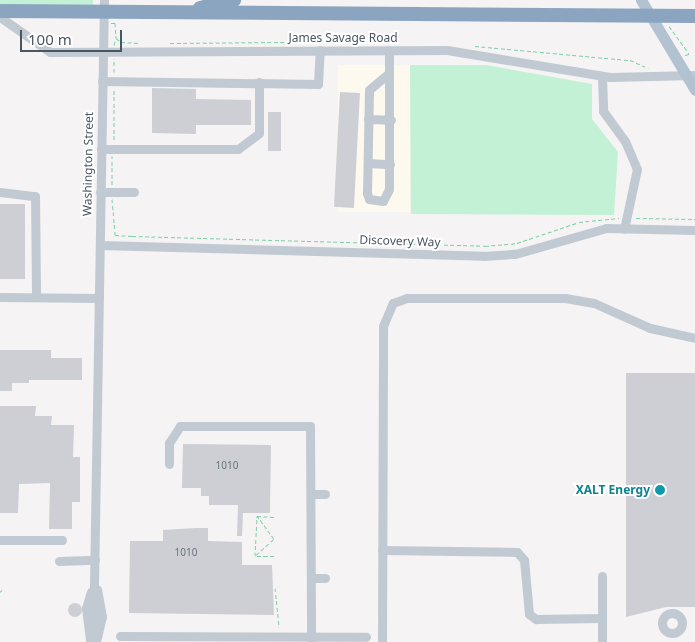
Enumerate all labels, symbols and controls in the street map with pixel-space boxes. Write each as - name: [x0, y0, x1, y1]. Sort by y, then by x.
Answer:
- scale bar: [22, 20, 125, 52]
- text: 100 m: [28, 29, 72, 49]
- street label: James Savage Road: [288, 31, 398, 45]
- street label: Washington Street: [80, 112, 96, 216]
- street label: Discovery Way: [359, 232, 441, 250]
- house number: 1010: [216, 460, 238, 472]
- place label: XALT Energy: [576, 483, 650, 497]
- marker: XALT Energy: [654, 484, 666, 496]
- house number: 1010: [175, 547, 197, 559]

